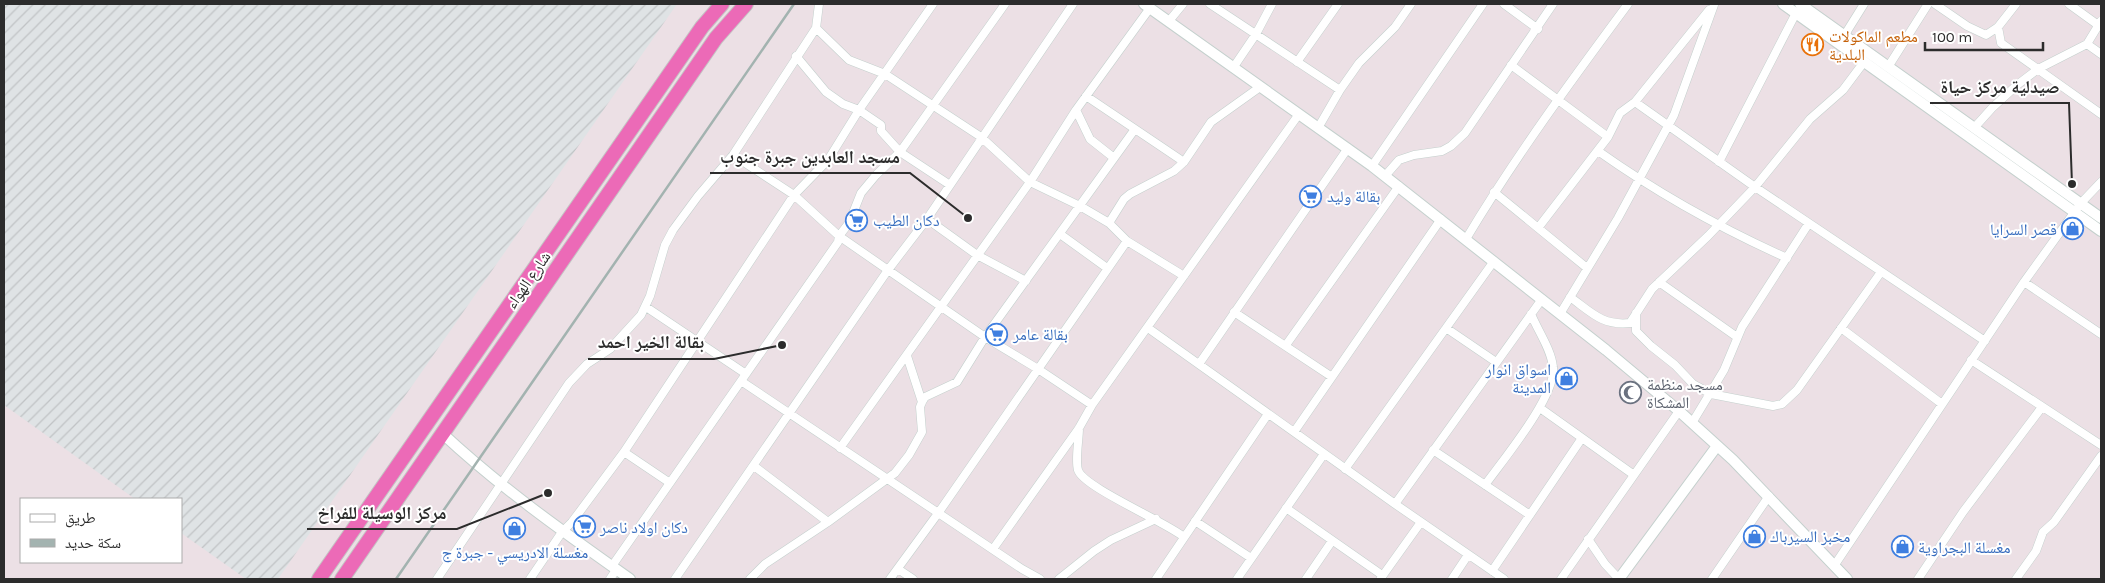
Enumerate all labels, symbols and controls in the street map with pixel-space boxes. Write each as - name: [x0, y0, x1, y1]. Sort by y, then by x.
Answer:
- scale bar: [1925, 20, 2042, 52]
- place label: مطعم الماكولات البلدية: [1829, 27, 1918, 64]
- text: 100 m: [1932, 28, 1972, 46]
- restaurant icon: مطعم الماكولات البلدية: [1801, 33, 1825, 57]
- callout: صيدلية مركز حياة: [1930, 70, 2069, 103]
- text: صيدلية مركز حياة: [1940, 76, 2060, 98]
- callout: مسجد العابدين جبرة جنوب: [710, 140, 910, 173]
- text: مسجد العابدين جبرة جنوب: [720, 146, 900, 168]
- supermarket icon: بقالة وليد: [1299, 184, 1323, 208]
- place label: بقالة وليد: [1327, 187, 1380, 206]
- supermarket icon: دكان الطيب: [845, 208, 869, 232]
- place label: دكان الطيب: [873, 211, 940, 231]
- shop icon: قصر السرايا: [2061, 217, 2085, 241]
- place label: قصر السرايا: [1990, 220, 2057, 239]
- street label: شارع الهواء: [501, 248, 555, 313]
- supermarket icon: بقالة عامر: [985, 322, 1009, 346]
- place label: بقالة عامر: [1012, 325, 1068, 344]
- callout: بقالة الخير احمد: [588, 326, 714, 359]
- text: بقالة الخير احمد: [598, 331, 704, 353]
- place label: اسواق انوار المدينة: [1485, 360, 1551, 397]
- shop icon: اسواق انوار المدينة: [1555, 366, 1579, 390]
- place label: مسجد منظمة المشكاة: [1647, 375, 1723, 412]
- mosque icon: مسجد منظمة المشكاة: [1619, 381, 1643, 405]
- callout: مركز الوسيلة للفراخ: [307, 496, 457, 529]
- legend: [20, 498, 182, 563]
- text: مركز الوسيلة للفراخ: [317, 502, 447, 524]
- text: طريق: [65, 509, 96, 528]
- supermarket icon: دكان اولاد ناصر: [572, 515, 596, 539]
- shop icon: مغسلة الادريسي - جبرة ج: [503, 516, 527, 540]
- place label: دكان اولاد ناصر: [599, 518, 688, 538]
- shop icon: مخبز السيرباك: [1742, 524, 1766, 548]
- place label: مخبز السيرباك: [1770, 527, 1850, 546]
- text: سكة حديد: [65, 534, 121, 552]
- shop icon: مغسلة البجراوية: [1890, 535, 1914, 559]
- place label: مغسلة البجراوية: [1918, 538, 2011, 557]
- place label: مغسلة الادريسي - جبرة ج: [442, 543, 588, 565]

